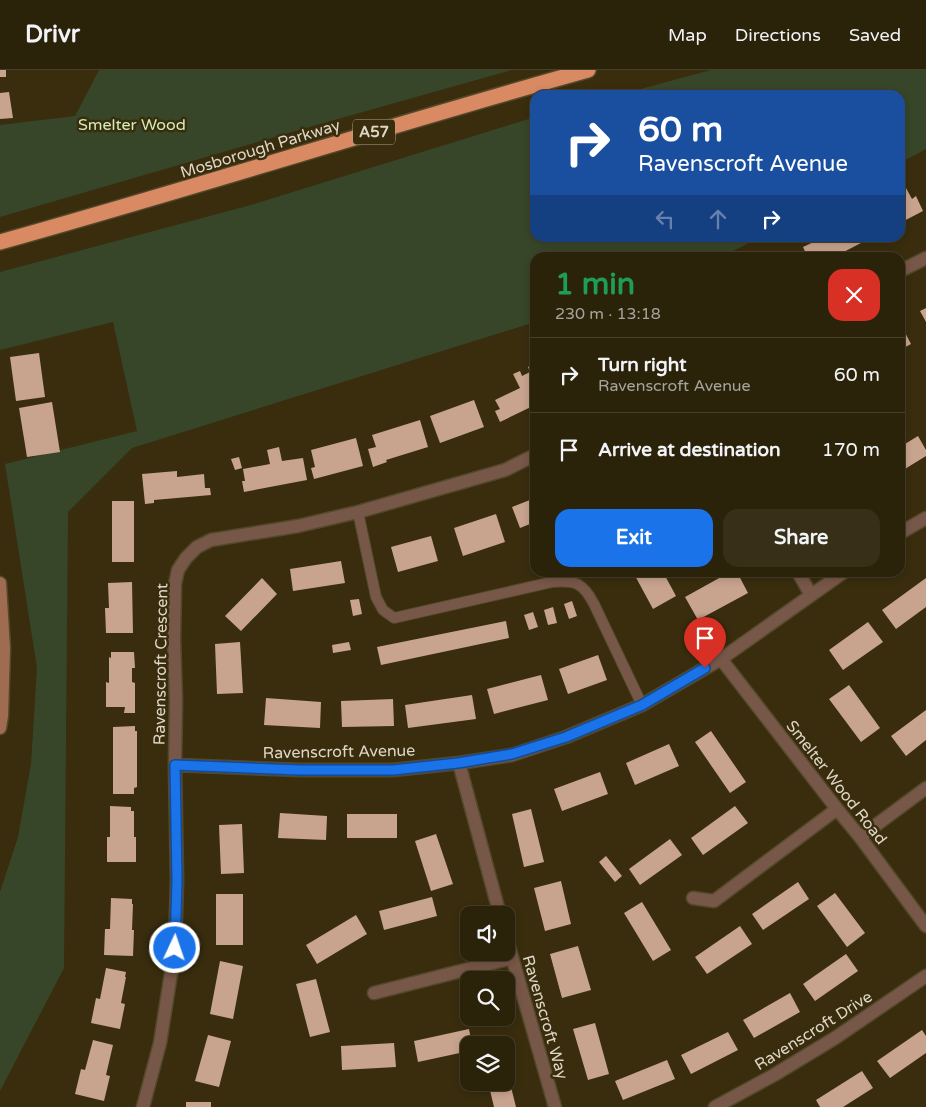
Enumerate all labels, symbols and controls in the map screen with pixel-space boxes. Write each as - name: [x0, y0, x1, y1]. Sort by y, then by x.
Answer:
- text: Drivr: [25, 20, 80, 49]
- text: Map: [668, 24, 707, 46]
- text: Directions: [735, 24, 821, 46]
- text: Saved: [849, 24, 901, 46]
- text: 60 m: [638, 109, 723, 151]
- icon: right: [555, 110, 620, 175]
- park label: Smelter Wood: [78, 115, 186, 135]
- street label: Mosborough Parkway: [178, 115, 343, 183]
- road number: A57: [353, 120, 395, 144]
- text: Ravenscroft Avenue: [638, 151, 848, 177]
- icon: left: [651, 205, 679, 233]
- icon: ahead: [704, 205, 732, 233]
- icon: right: [757, 205, 785, 233]
- text: 1 min: [555, 266, 635, 303]
- button: close: [828, 269, 880, 321]
- text: 230 m · 13:18: [555, 304, 661, 324]
- text: Turn right: [598, 354, 686, 376]
- icon: right: [555, 361, 583, 389]
- text: 60 m: [834, 364, 880, 386]
- text: Ravenscroft Avenue: [598, 376, 751, 396]
- icon: arrive: [555, 436, 583, 464]
- text: Arrive at destination: [598, 439, 781, 461]
- text: 170 m: [822, 439, 880, 461]
- button: Exit: [555, 509, 713, 567]
- button: Share: [723, 509, 880, 567]
- street label: Ravenscroft Crescent: [150, 583, 172, 745]
- pin: [684, 617, 726, 668]
- icon: arrive: [691, 624, 719, 652]
- street label: Smelter Wood Road: [781, 716, 891, 849]
- street label: Ravenscroft Avenue: [263, 741, 416, 763]
- map controls: [460, 906, 515, 1091]
- button: sound: [460, 906, 515, 961]
- position arrow: [148, 921, 200, 973]
- street label: Ravenscroft Way: [518, 953, 572, 1082]
- button: search: [460, 971, 515, 1026]
- street label: Ravenscroft Drive: [751, 987, 876, 1075]
- button: layers: [460, 1036, 515, 1091]

